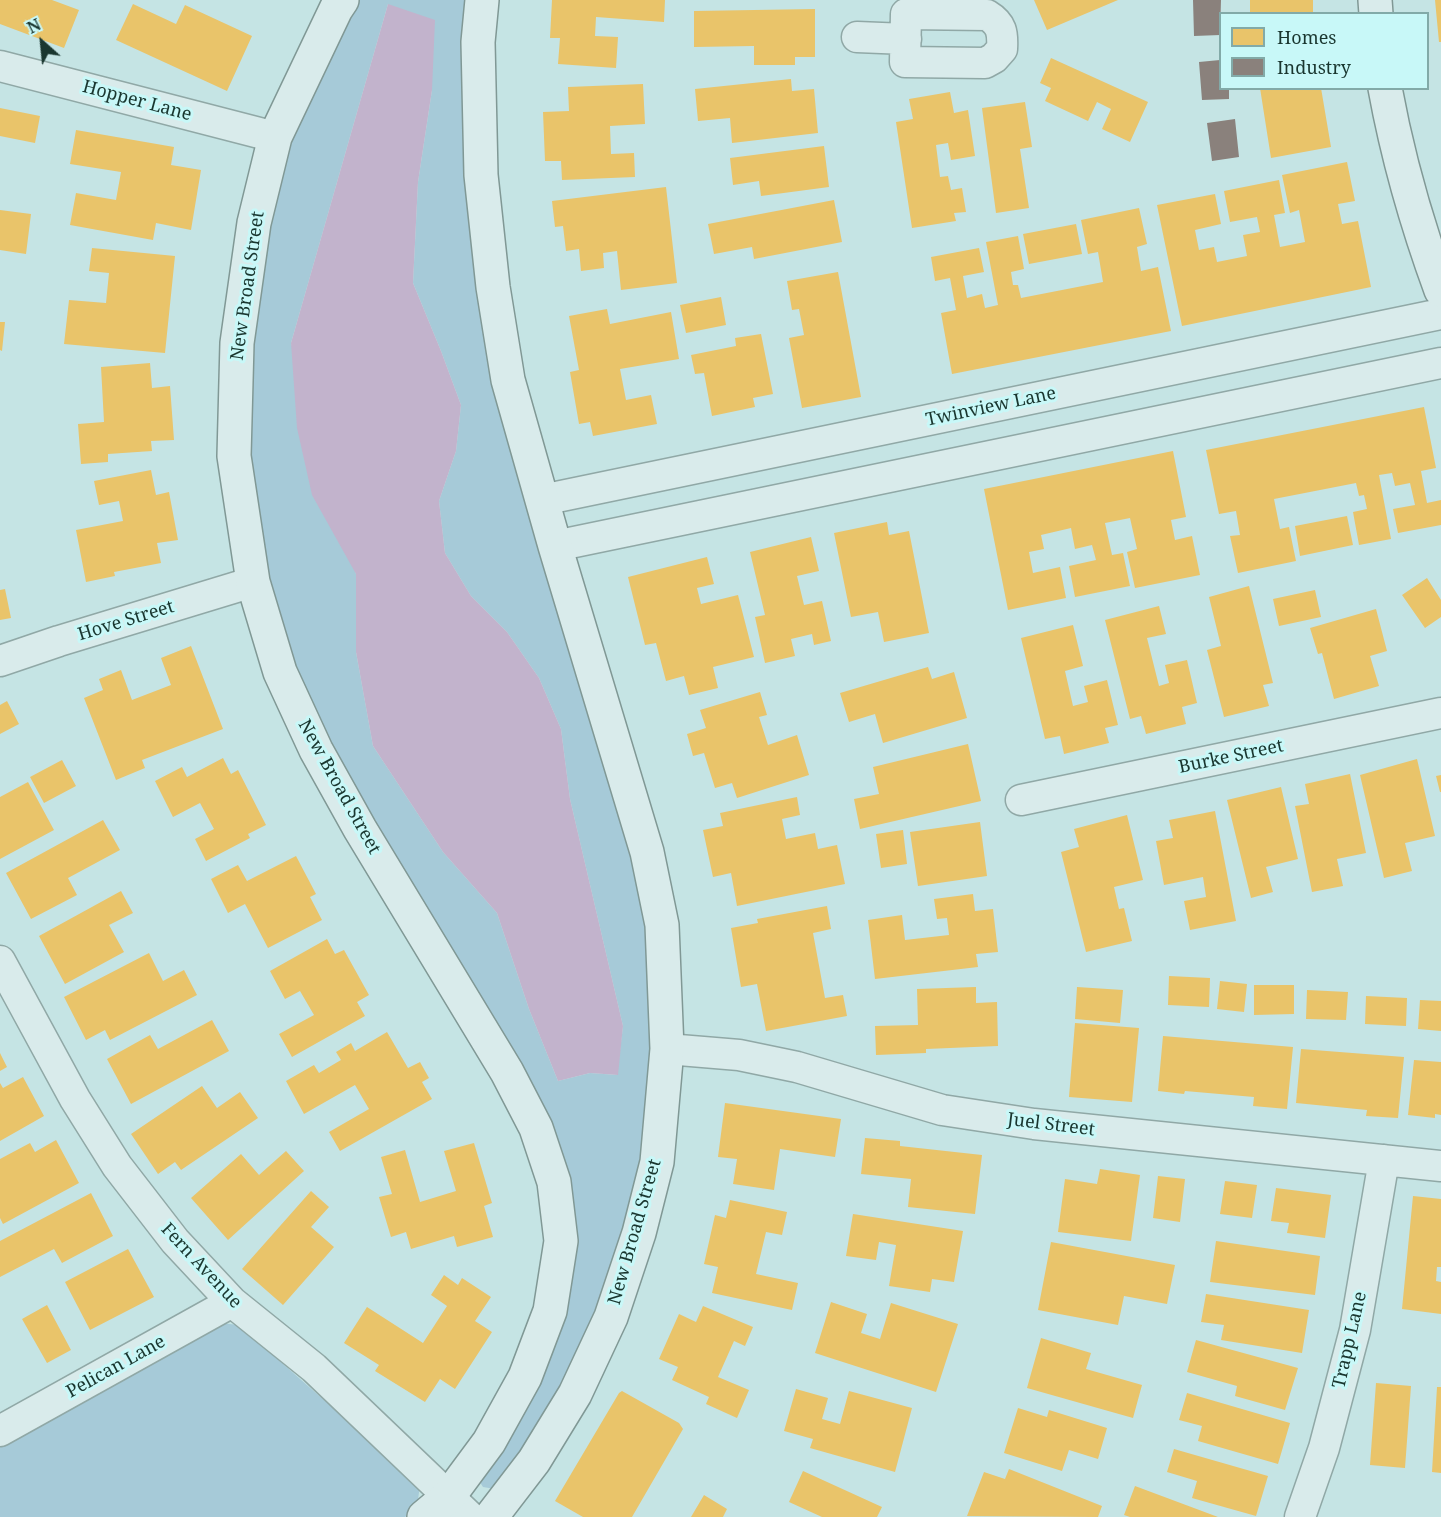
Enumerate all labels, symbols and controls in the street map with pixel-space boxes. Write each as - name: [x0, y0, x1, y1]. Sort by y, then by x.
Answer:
- north arrow: [12, 12, 72, 72]
- legend: [1219, 12, 1429, 90]
- text: N: [23, 13, 44, 39]
- text: Homes: [1277, 25, 1336, 49]
- text: Industry: [1277, 55, 1351, 79]
- street label: Hopper Lane: [80, 76, 194, 126]
- street label: New Broad Street: [227, 210, 269, 362]
- street label: Twinview Lane: [924, 383, 1058, 431]
- street label: Hove Street: [75, 596, 177, 646]
- street label: New Broad Street: [293, 716, 385, 858]
- street label: Burke Street: [1177, 735, 1285, 779]
- street label: Juel Street: [1006, 1109, 1096, 1141]
- street label: New Broad Street: [604, 1157, 666, 1307]
- street label: Fern Avenue: [156, 1219, 246, 1313]
- street label: Trapp Lane: [1328, 1290, 1372, 1390]
- street label: Pelican Lane: [63, 1331, 169, 1403]

